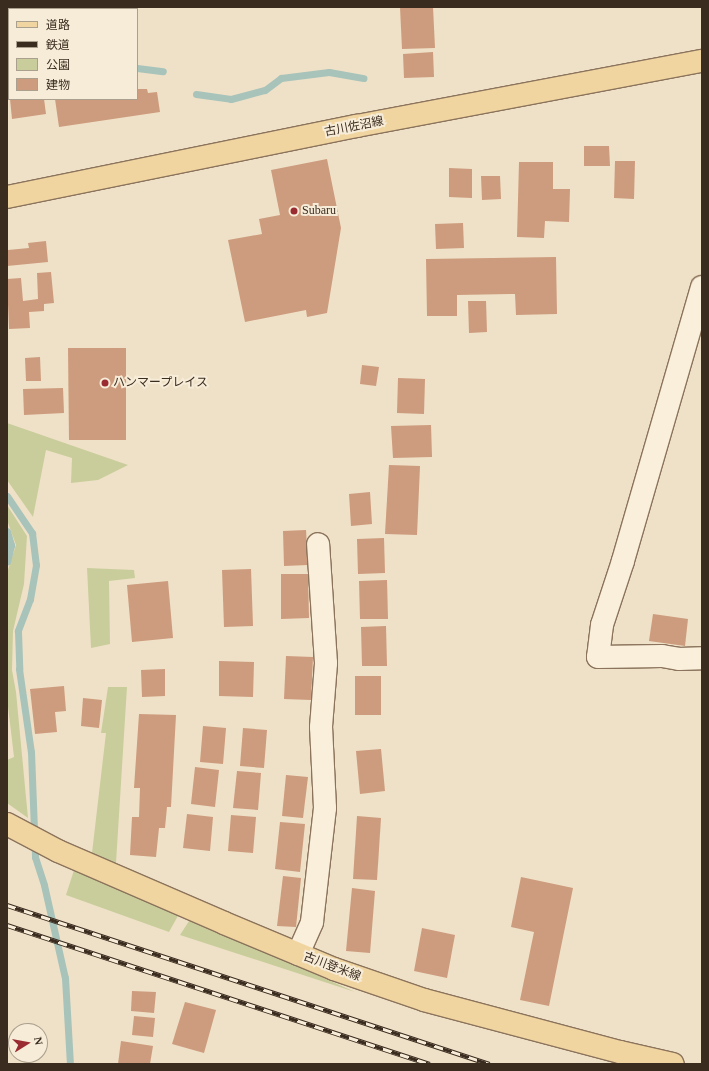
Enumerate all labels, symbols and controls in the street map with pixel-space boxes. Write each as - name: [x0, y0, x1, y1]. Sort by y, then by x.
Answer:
- legend: [8, 8, 138, 100]
- text: 道路: [46, 18, 70, 32]
- text: 鉄道: [46, 38, 70, 52]
- text: 公園: [46, 58, 70, 72]
- text: 建物: [46, 78, 70, 92]
- street label: 古川佐沼線: [323, 114, 385, 140]
- place label: Subaru: [302, 204, 336, 218]
- marker: Subaru: [289, 206, 299, 216]
- place label: ハンマープレイス: [113, 376, 209, 390]
- marker: ハンマープレイス: [100, 378, 110, 388]
- street label: 古川登米線: [301, 950, 363, 984]
- north arrow: [8, 1023, 48, 1063]
- text: N: [32, 1036, 45, 1046]

